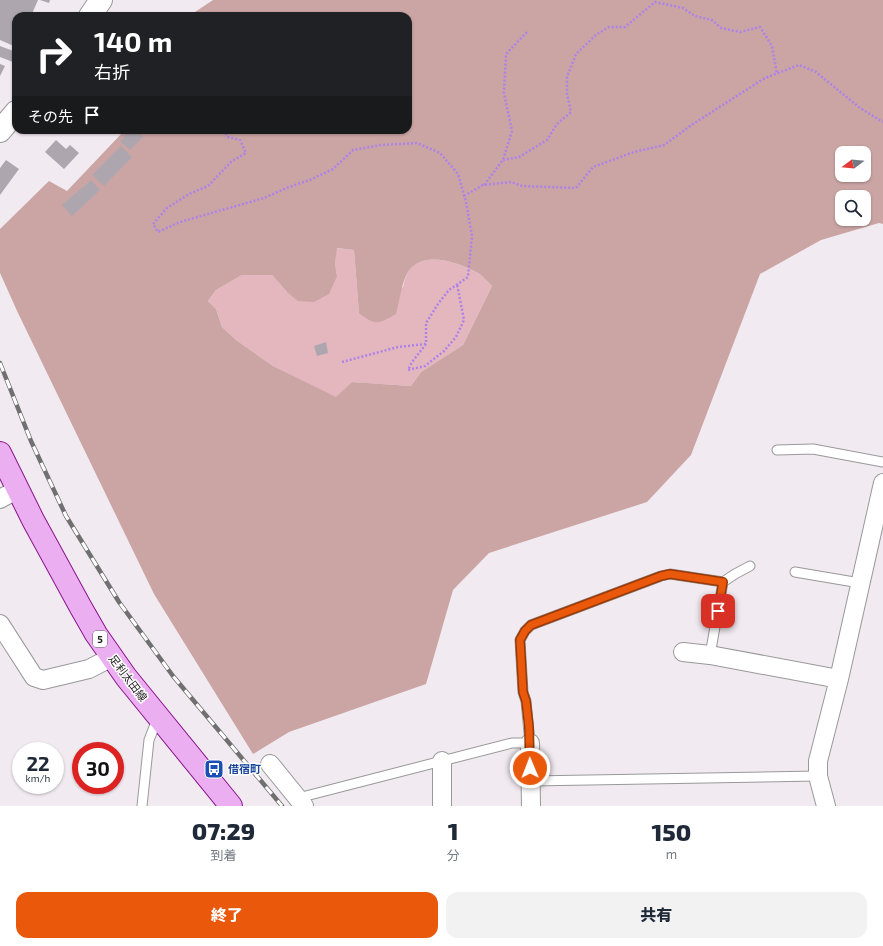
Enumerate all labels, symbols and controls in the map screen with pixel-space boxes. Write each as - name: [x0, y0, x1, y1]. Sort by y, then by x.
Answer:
- text: 140 m: [94, 24, 172, 58]
- icon: right: [28, 28, 80, 80]
- text: 右折: [94, 61, 130, 83]
- icon: arrive: [81, 104, 103, 126]
- text: その先: [28, 107, 73, 125]
- north arrow: [835, 146, 871, 182]
- map controls: [835, 146, 871, 226]
- button: search: [835, 190, 871, 226]
- pin: [701, 594, 735, 628]
- icon: arrive: [707, 600, 729, 622]
- road number: 5: [93, 631, 107, 647]
- street label: 足利太田線: [107, 652, 150, 704]
- speed limit sign: 30: [72, 742, 124, 794]
- position arrow: [509, 747, 551, 789]
- text: 22: [26, 751, 50, 775]
- bus stop icon: 借宿町: [203, 758, 225, 780]
- place label: 借宿町: [228, 762, 261, 775]
- text: km/h: [26, 772, 50, 784]
- text: 07:29: [192, 816, 255, 845]
- text: 1: [448, 816, 459, 845]
- text: 150: [651, 817, 691, 846]
- text: m: [666, 846, 677, 862]
- text: 到着: [210, 847, 236, 863]
- text: 分: [447, 847, 460, 863]
- button: 終了: [16, 892, 438, 938]
- button: 共有: [446, 892, 867, 938]

